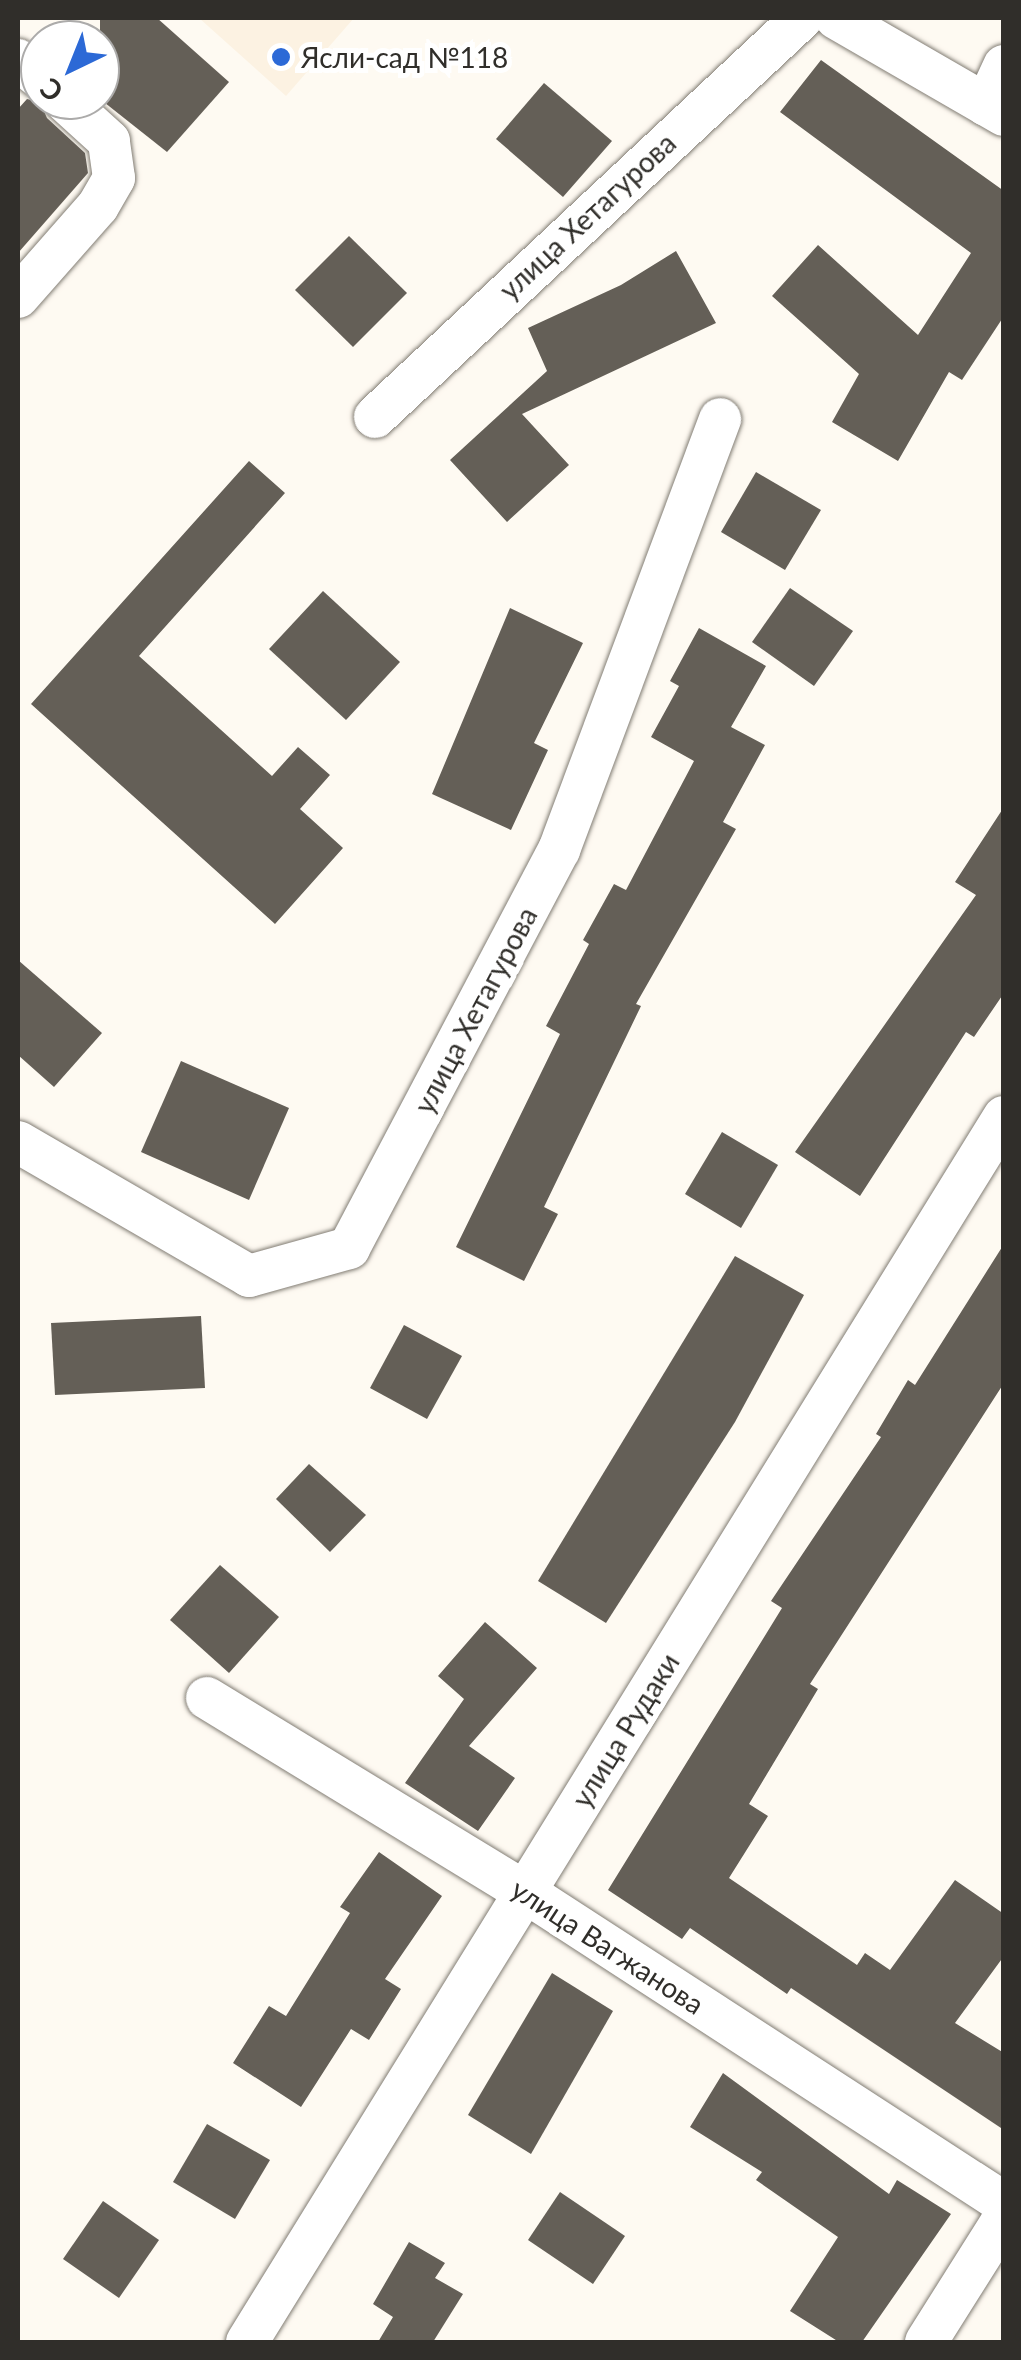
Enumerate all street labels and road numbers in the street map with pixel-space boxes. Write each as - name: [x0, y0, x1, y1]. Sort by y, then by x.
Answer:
- street label: улица Хетагурова: [492, 126, 682, 306]
- street label: улица Хетагурова: [407, 901, 543, 1119]
- street label: улица Рудаки: [564, 1647, 686, 1813]
- street label: улица Вагжанова: [506, 1871, 710, 2021]

